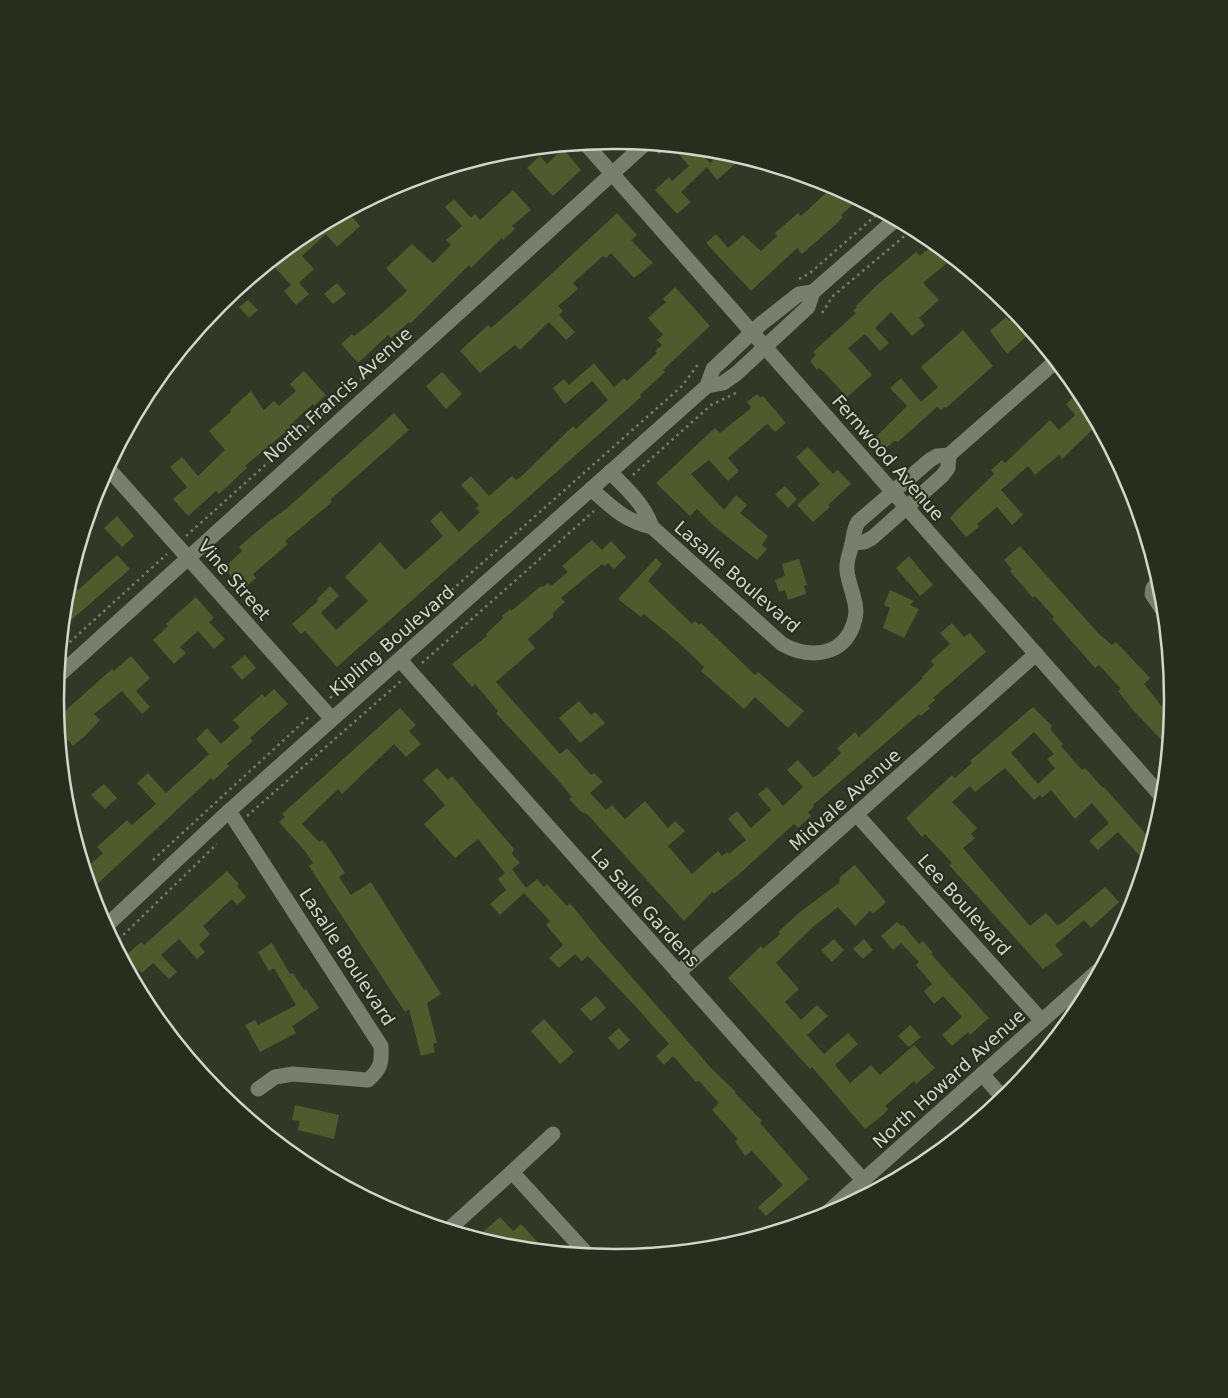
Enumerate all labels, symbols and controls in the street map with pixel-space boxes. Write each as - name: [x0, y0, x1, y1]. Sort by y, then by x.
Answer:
- street label: North Francis Avenue: [259, 323, 416, 467]
- street label: Fernwood Avenue: [828, 391, 949, 525]
- street label: Lasalle Boulevard: [670, 516, 804, 637]
- street label: Vine Street: [194, 535, 275, 624]
- street label: Kipling Boulevard: [325, 581, 458, 700]
- street label: Midvale Avenue: [785, 744, 905, 855]
- street label: La Salle Gardens: [587, 844, 704, 971]
- street label: Lee Boulevard: [914, 850, 1015, 959]
- street label: Lasalle Boulevard: [295, 884, 400, 1029]
- street label: North Howard Avenue: [868, 1005, 1029, 1153]

